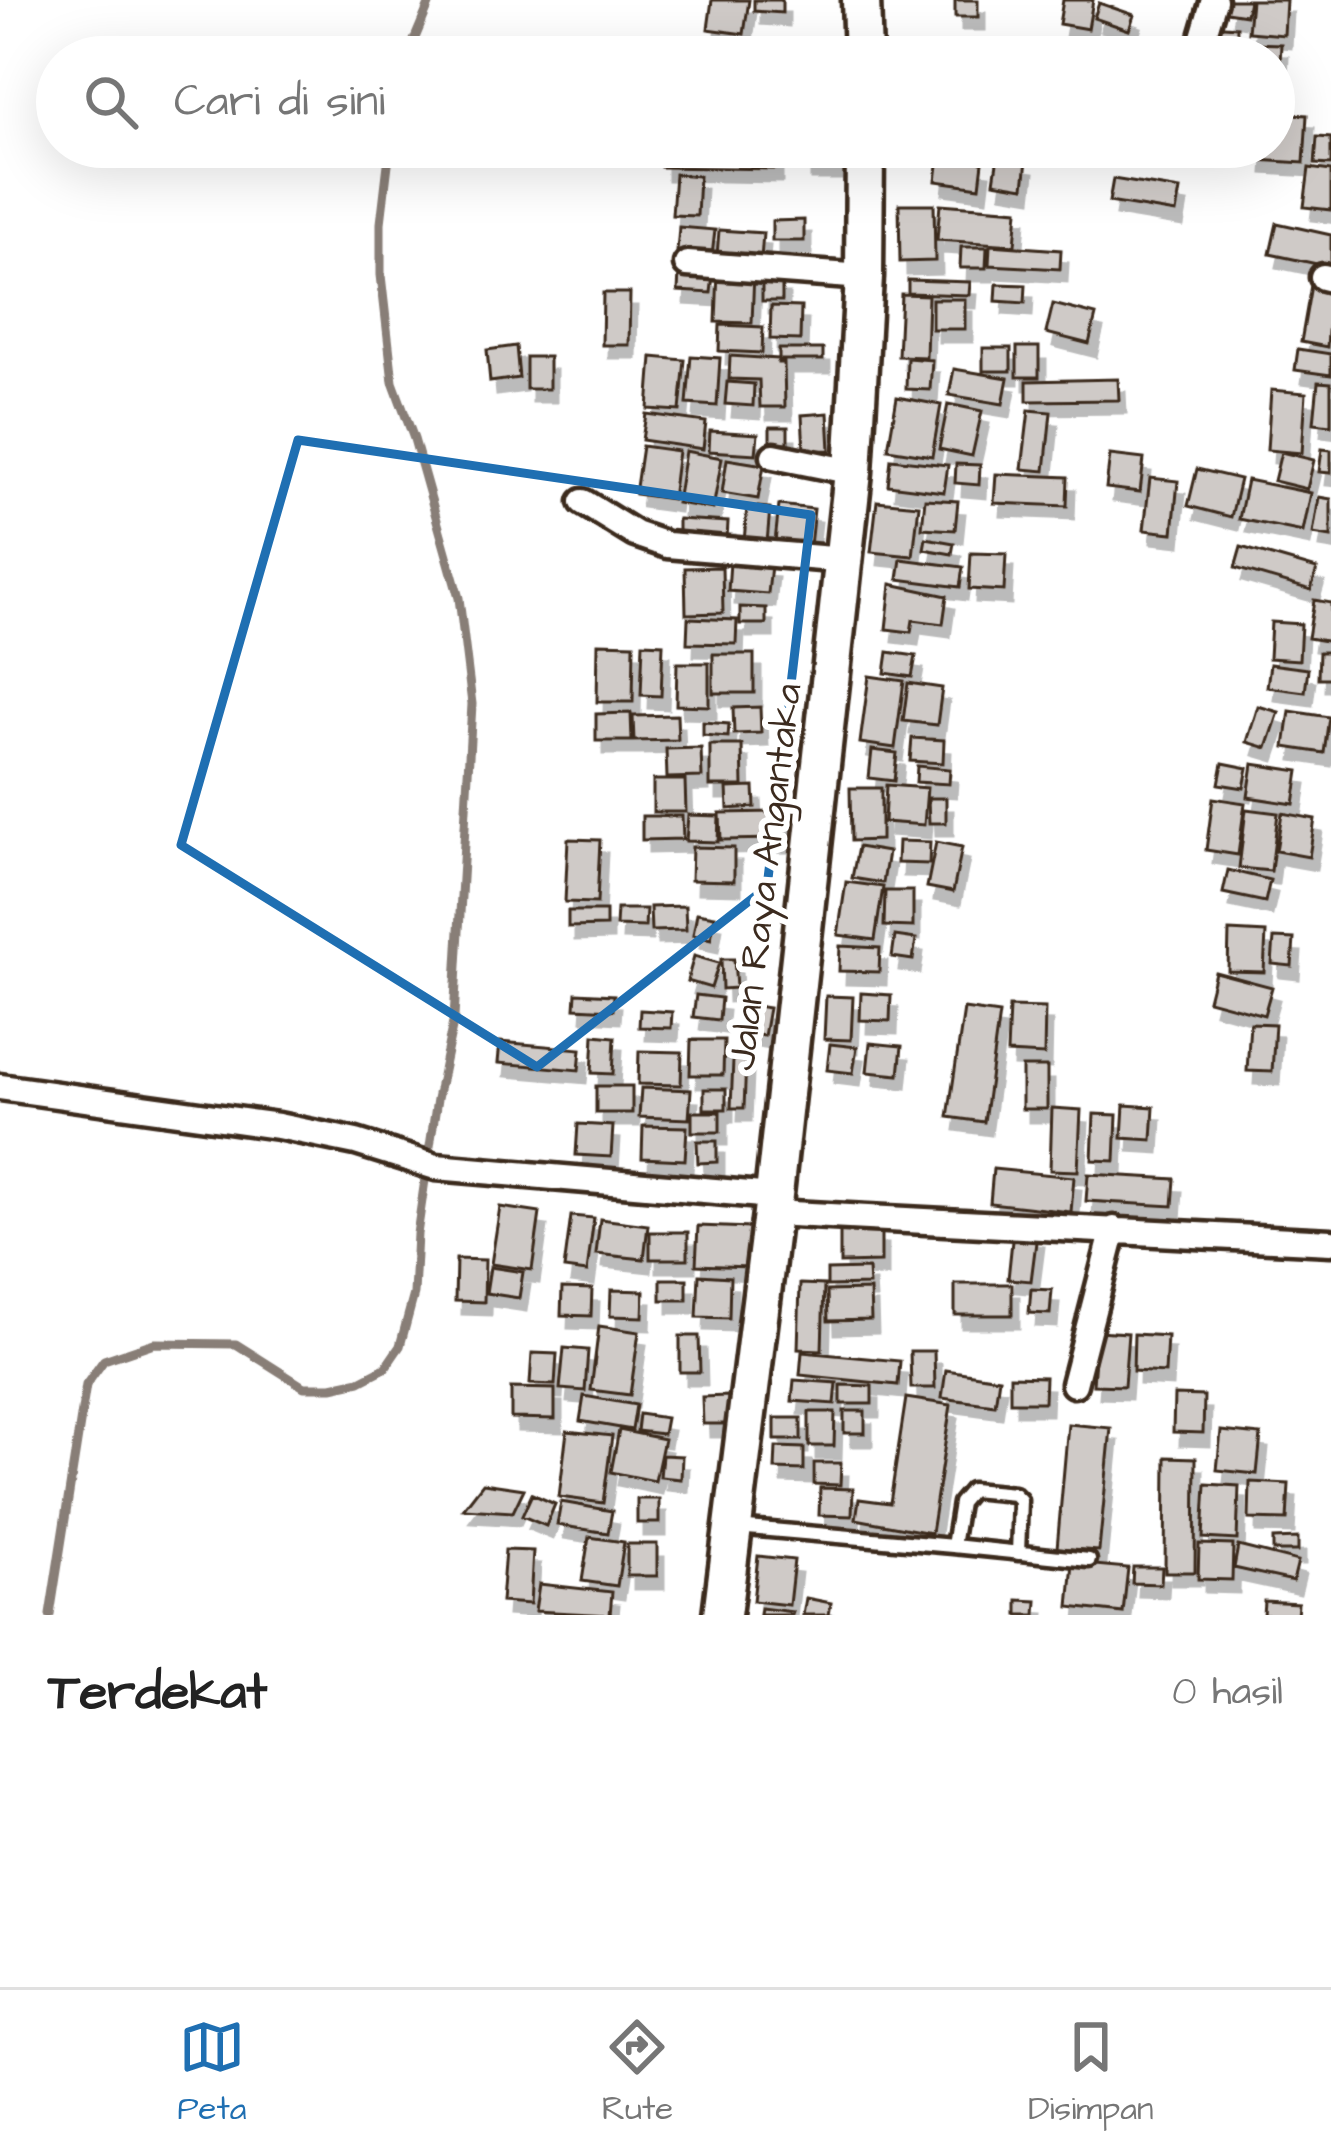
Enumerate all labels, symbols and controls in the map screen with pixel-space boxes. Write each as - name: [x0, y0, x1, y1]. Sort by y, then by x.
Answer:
- search box: [36, 36, 1295, 168]
- icon: search: [78, 69, 144, 135]
- text: Cari di sini: [174, 71, 385, 133]
- street label: Jalan Raya Angantaka: [715, 680, 818, 1074]
- text: Terdekat: [48, 1658, 267, 1729]
- text: 0 hasil: [1172, 1666, 1283, 1720]
- tab: Peta: [178, 2014, 247, 2132]
- tab: Rute: [602, 2014, 673, 2132]
- tab: Disimpan: [1028, 2014, 1153, 2132]

